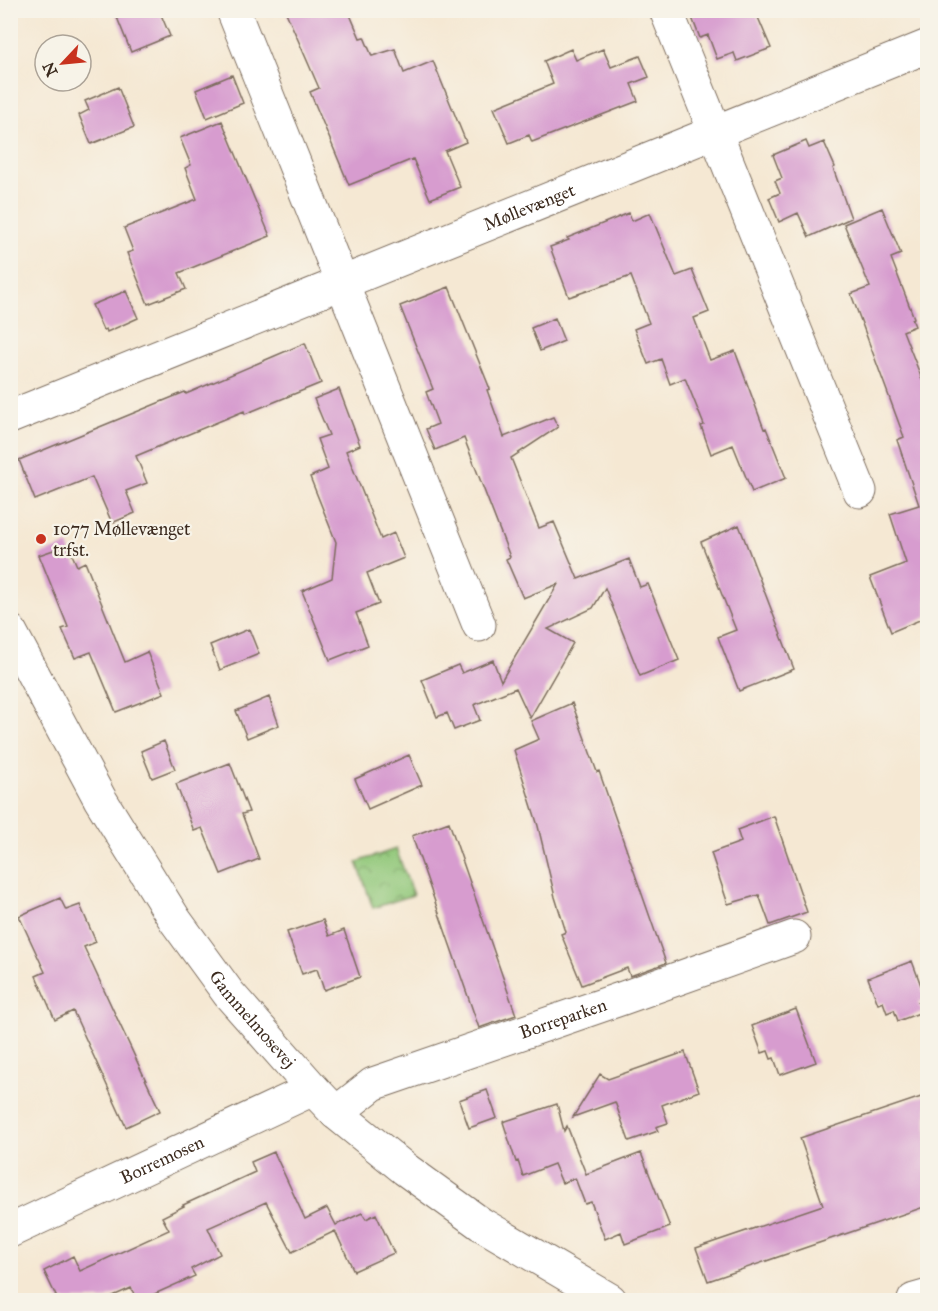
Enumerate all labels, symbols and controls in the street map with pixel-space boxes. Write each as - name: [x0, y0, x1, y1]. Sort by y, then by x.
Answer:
- north arrow: [33, 33, 93, 93]
- text: N: [38, 59, 61, 80]
- street label: Møllevænget: [480, 179, 579, 236]
- place label: 1077 Møllevænget trfst.: [53, 518, 191, 561]
- marker: 1077 Møllevænget trfst.: [34, 532, 48, 546]
- street label: Gammelmosevej: [204, 966, 300, 1073]
- street label: Borreparken: [517, 993, 610, 1044]
- street label: Borremosen: [117, 1131, 208, 1189]

